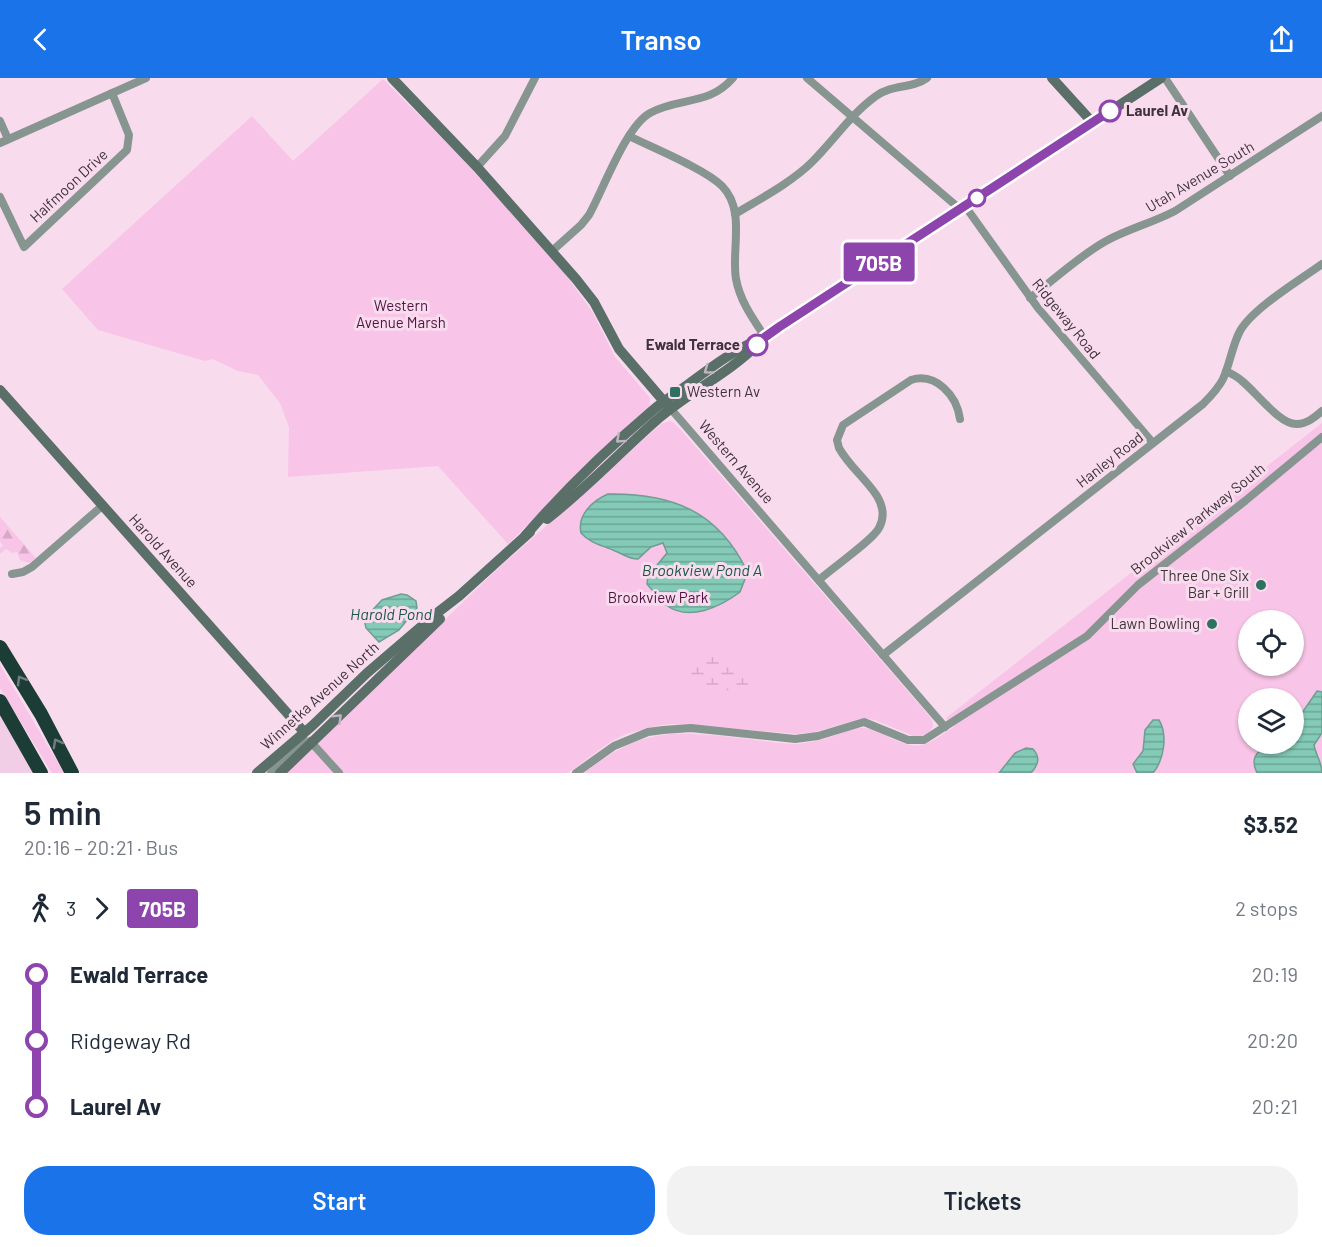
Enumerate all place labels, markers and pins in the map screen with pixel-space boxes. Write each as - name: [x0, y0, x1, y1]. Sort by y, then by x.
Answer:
- marker: Laurel Av: [1099, 100, 1121, 122]
- place label: Laurel Av: [1126, 101, 1188, 119]
- unlabelled marker: [968, 189, 986, 207]
- marker: Ewald Terrace: [746, 334, 768, 356]
- place label: Ewald Terrace: [646, 335, 740, 353]
- place label: Western Av: [687, 382, 760, 400]
- marker: Western Av: [668, 385, 682, 399]
- place label: Three One Six Bar + Grill: [1160, 566, 1249, 601]
- marker: Three One Six Bar + Grill: [1254, 578, 1268, 592]
- place label: Lawn Bowling: [1111, 614, 1200, 632]
- marker: Lawn Bowling: [1205, 617, 1219, 631]

